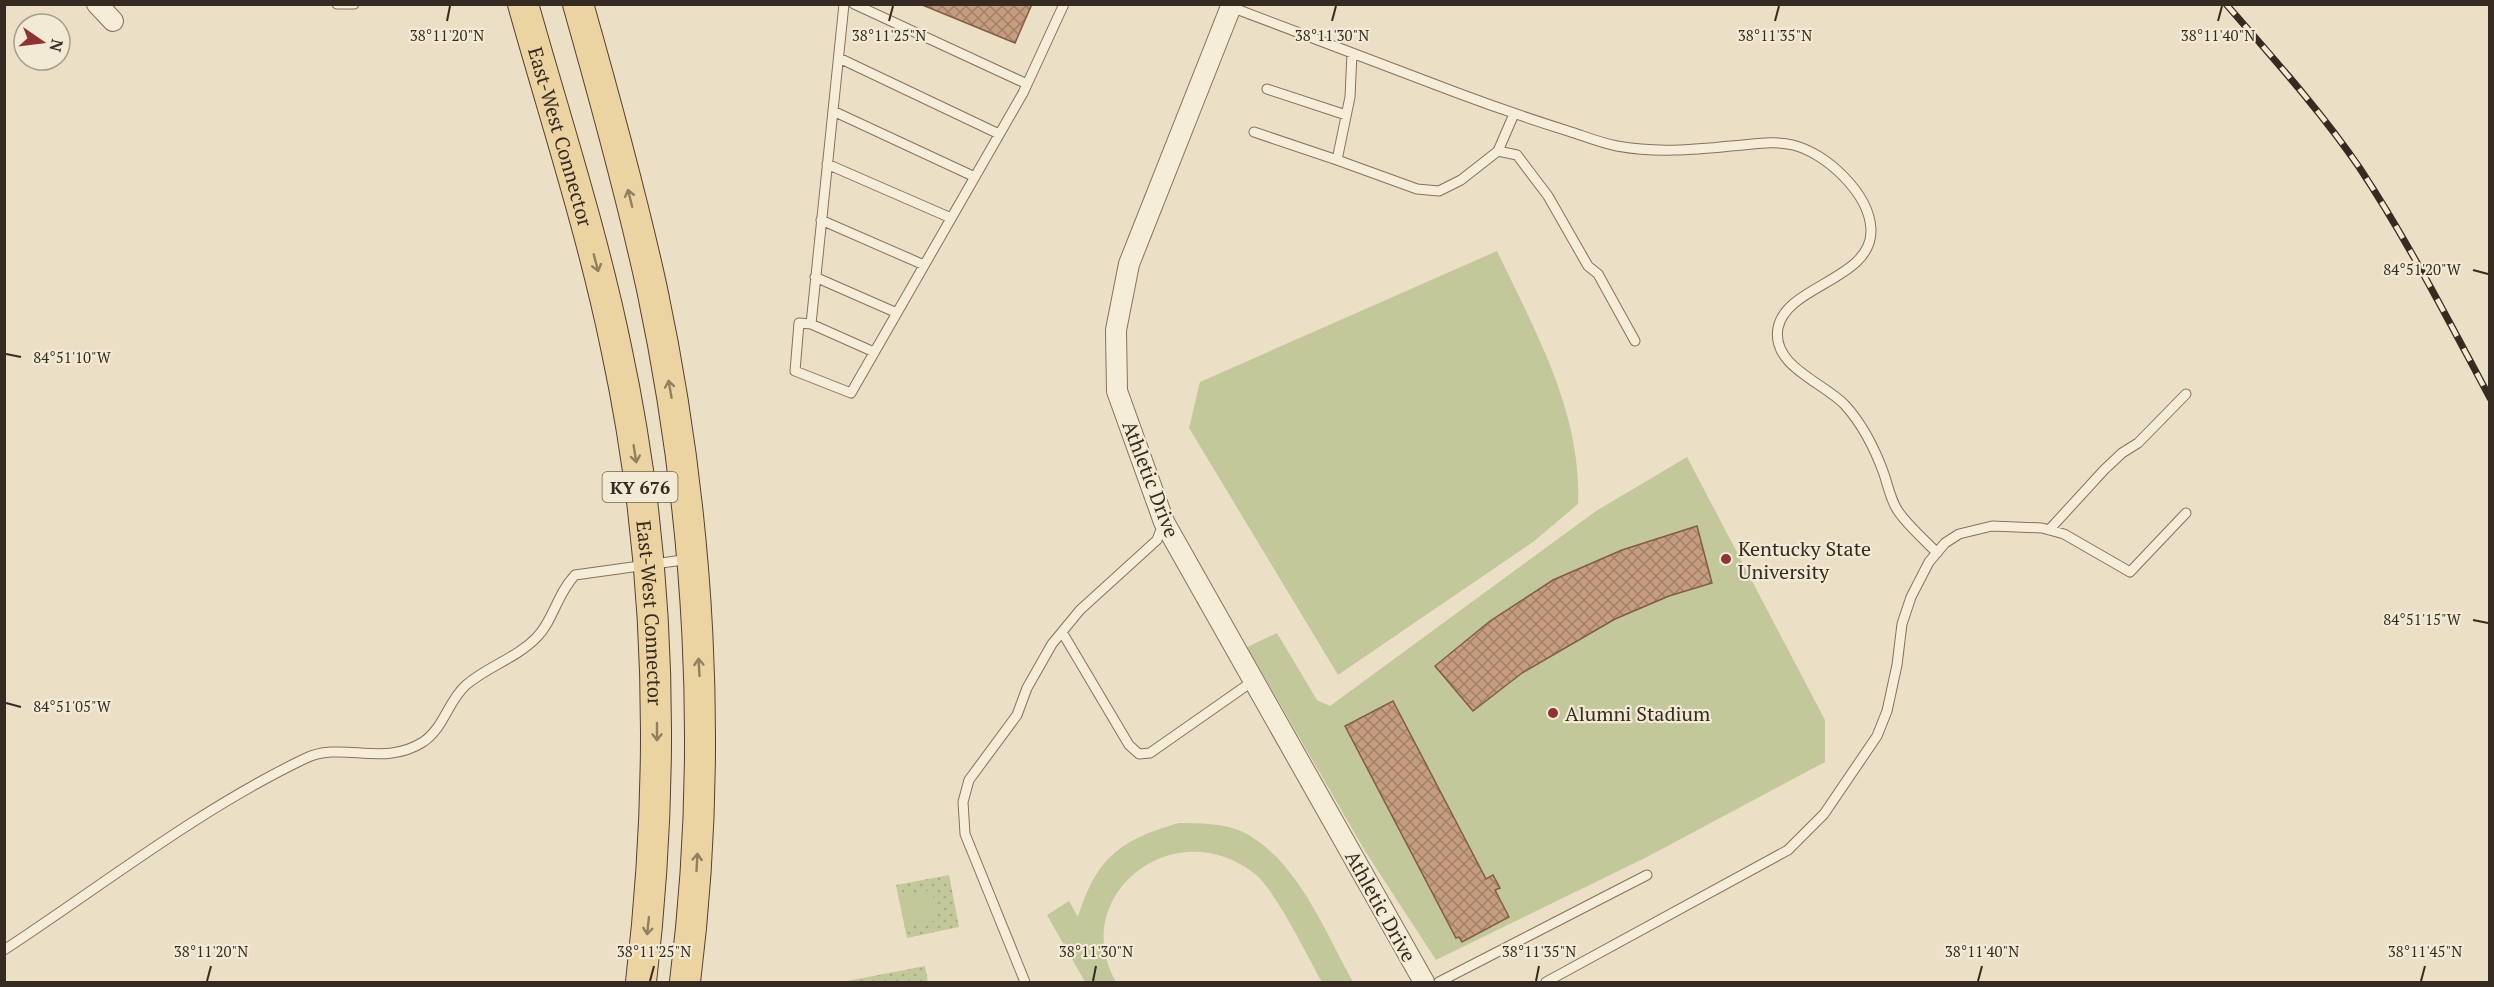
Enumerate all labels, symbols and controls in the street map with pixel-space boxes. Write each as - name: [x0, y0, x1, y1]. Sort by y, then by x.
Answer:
- north arrow: [12, 12, 72, 72]
- text: 38°11'20"N: [410, 25, 484, 45]
- text: 38°11'25"N: [852, 25, 926, 45]
- text: 38°11'30"N: [1295, 25, 1369, 45]
- text: 38°11'35"N: [1738, 25, 1812, 45]
- text: 38°11'40"N: [2181, 25, 2255, 45]
- text: N: [44, 37, 69, 54]
- street label: East-West Connector: [522, 44, 600, 230]
- one-way arrow: [624, 189, 636, 208]
- one-way arrow: [591, 253, 603, 272]
- text: 84°51'20"W: [2383, 259, 2462, 279]
- text: 84°51'10"W: [33, 347, 112, 367]
- one-way arrow: [664, 380, 675, 400]
- street label: Athletic Drive: [1116, 417, 1186, 541]
- one-way arrow: [630, 444, 641, 463]
- road number: KY 676: [602, 472, 678, 502]
- street label: East-West Connector: [631, 519, 669, 706]
- place label: Kentucky State University: [1738, 535, 1871, 585]
- marker: Kentucky State University: [1719, 552, 1733, 566]
- text: 84°51'15"W: [2383, 609, 2462, 629]
- one-way arrow: [693, 657, 704, 677]
- text: 84°51'05"W: [33, 696, 112, 716]
- place label: Alumni Stadium: [1565, 700, 1710, 727]
- marker: Alumni Stadium: [1546, 706, 1560, 720]
- one-way arrow: [651, 721, 663, 741]
- street label: Athletic Drive: [1339, 846, 1423, 966]
- one-way arrow: [691, 852, 702, 872]
- one-way arrow: [642, 916, 653, 936]
- text: 38°11'20"N: [174, 941, 248, 961]
- text: 38°11'25"N: [617, 941, 691, 961]
- text: 38°11'30"N: [1059, 941, 1133, 961]
- text: 38°11'35"N: [1502, 941, 1576, 961]
- text: 38°11'40"N: [1945, 941, 2019, 961]
- text: 38°11'45"N: [2388, 941, 2462, 961]

